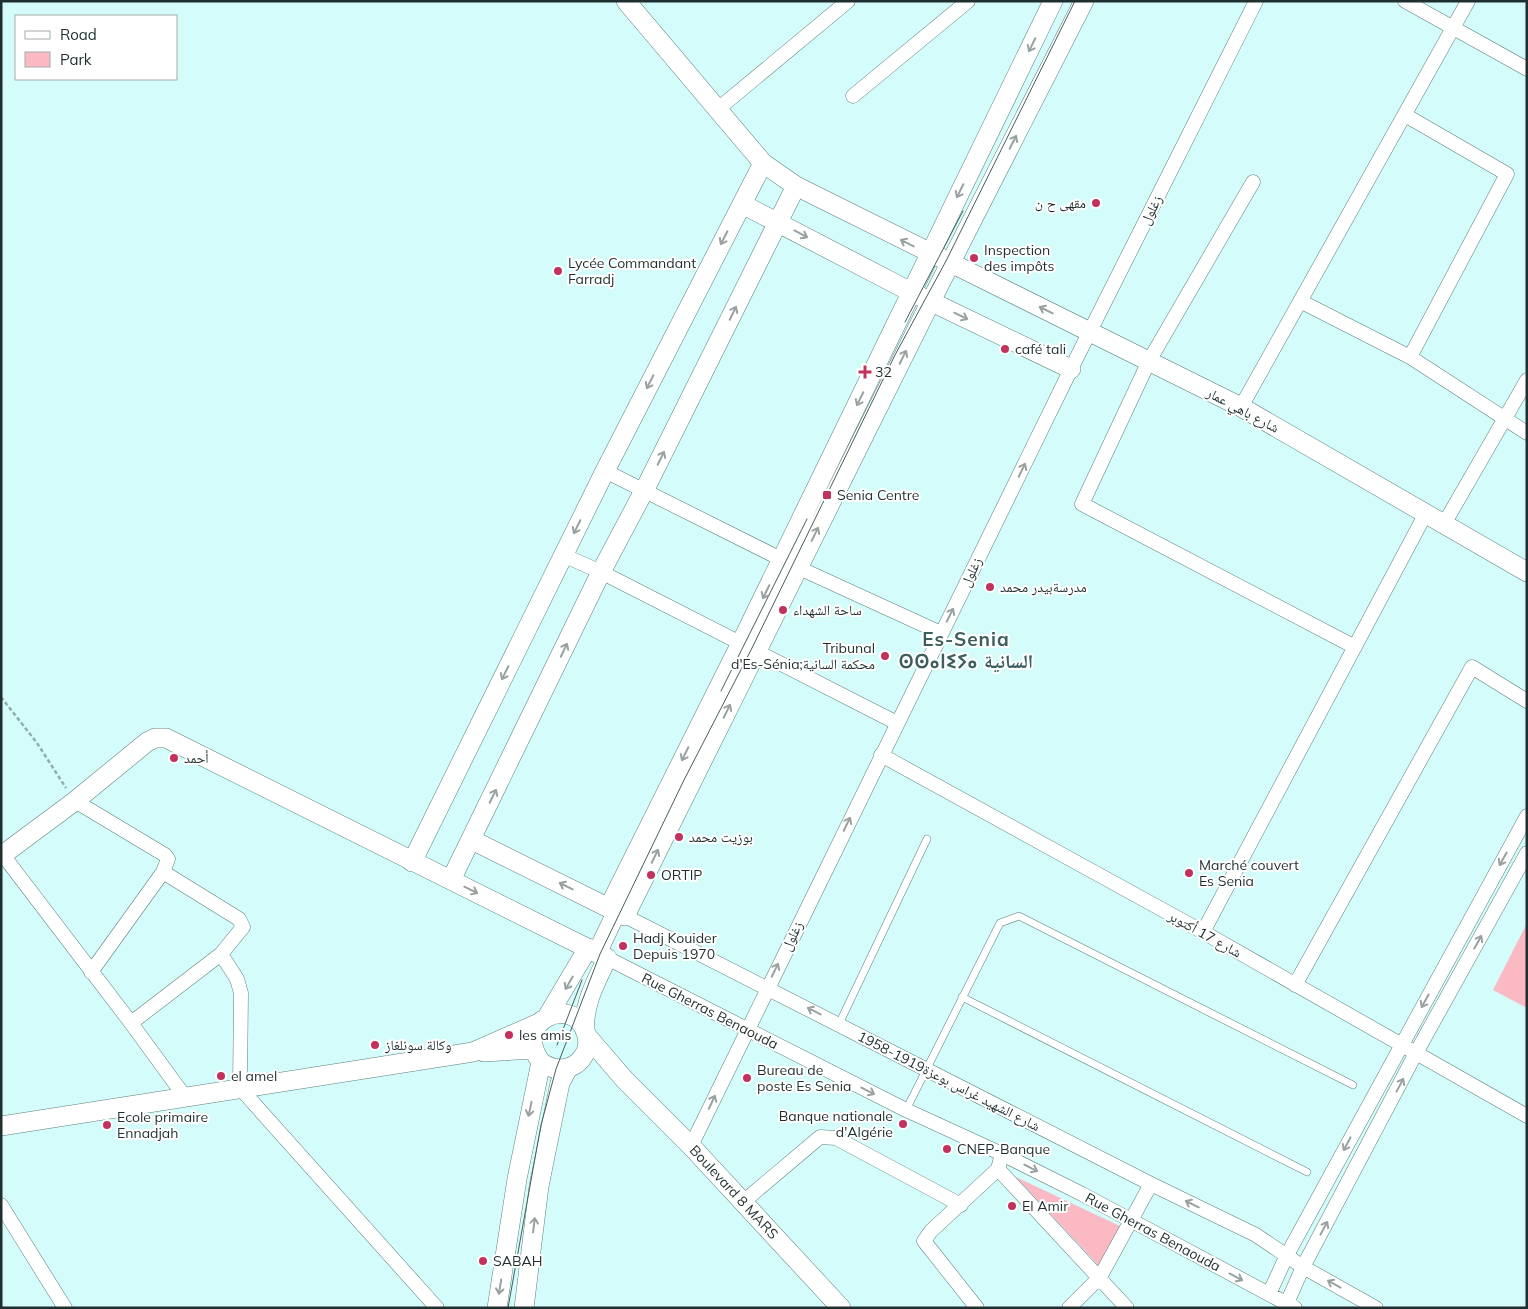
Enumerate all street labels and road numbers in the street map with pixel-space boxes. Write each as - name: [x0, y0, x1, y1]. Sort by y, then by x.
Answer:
- street label: زغلول: [1136, 192, 1166, 228]
- street label: شارع باهي عمار: [1201, 383, 1282, 439]
- street label: زغلول: [956, 554, 986, 590]
- street label: شارع 17 أكتوبر: [1164, 906, 1245, 962]
- street label: زغلول: [777, 918, 807, 954]
- street label: Rue Gherras Benaouda: [639, 969, 781, 1053]
- street label: شارع الشهيد غراس بوعزة1919-1958: [854, 1027, 1043, 1136]
- street label: Boulevard 8 MARS: [686, 1141, 782, 1243]
- street label: Rue Gherras Benaouda: [1082, 1189, 1224, 1275]

